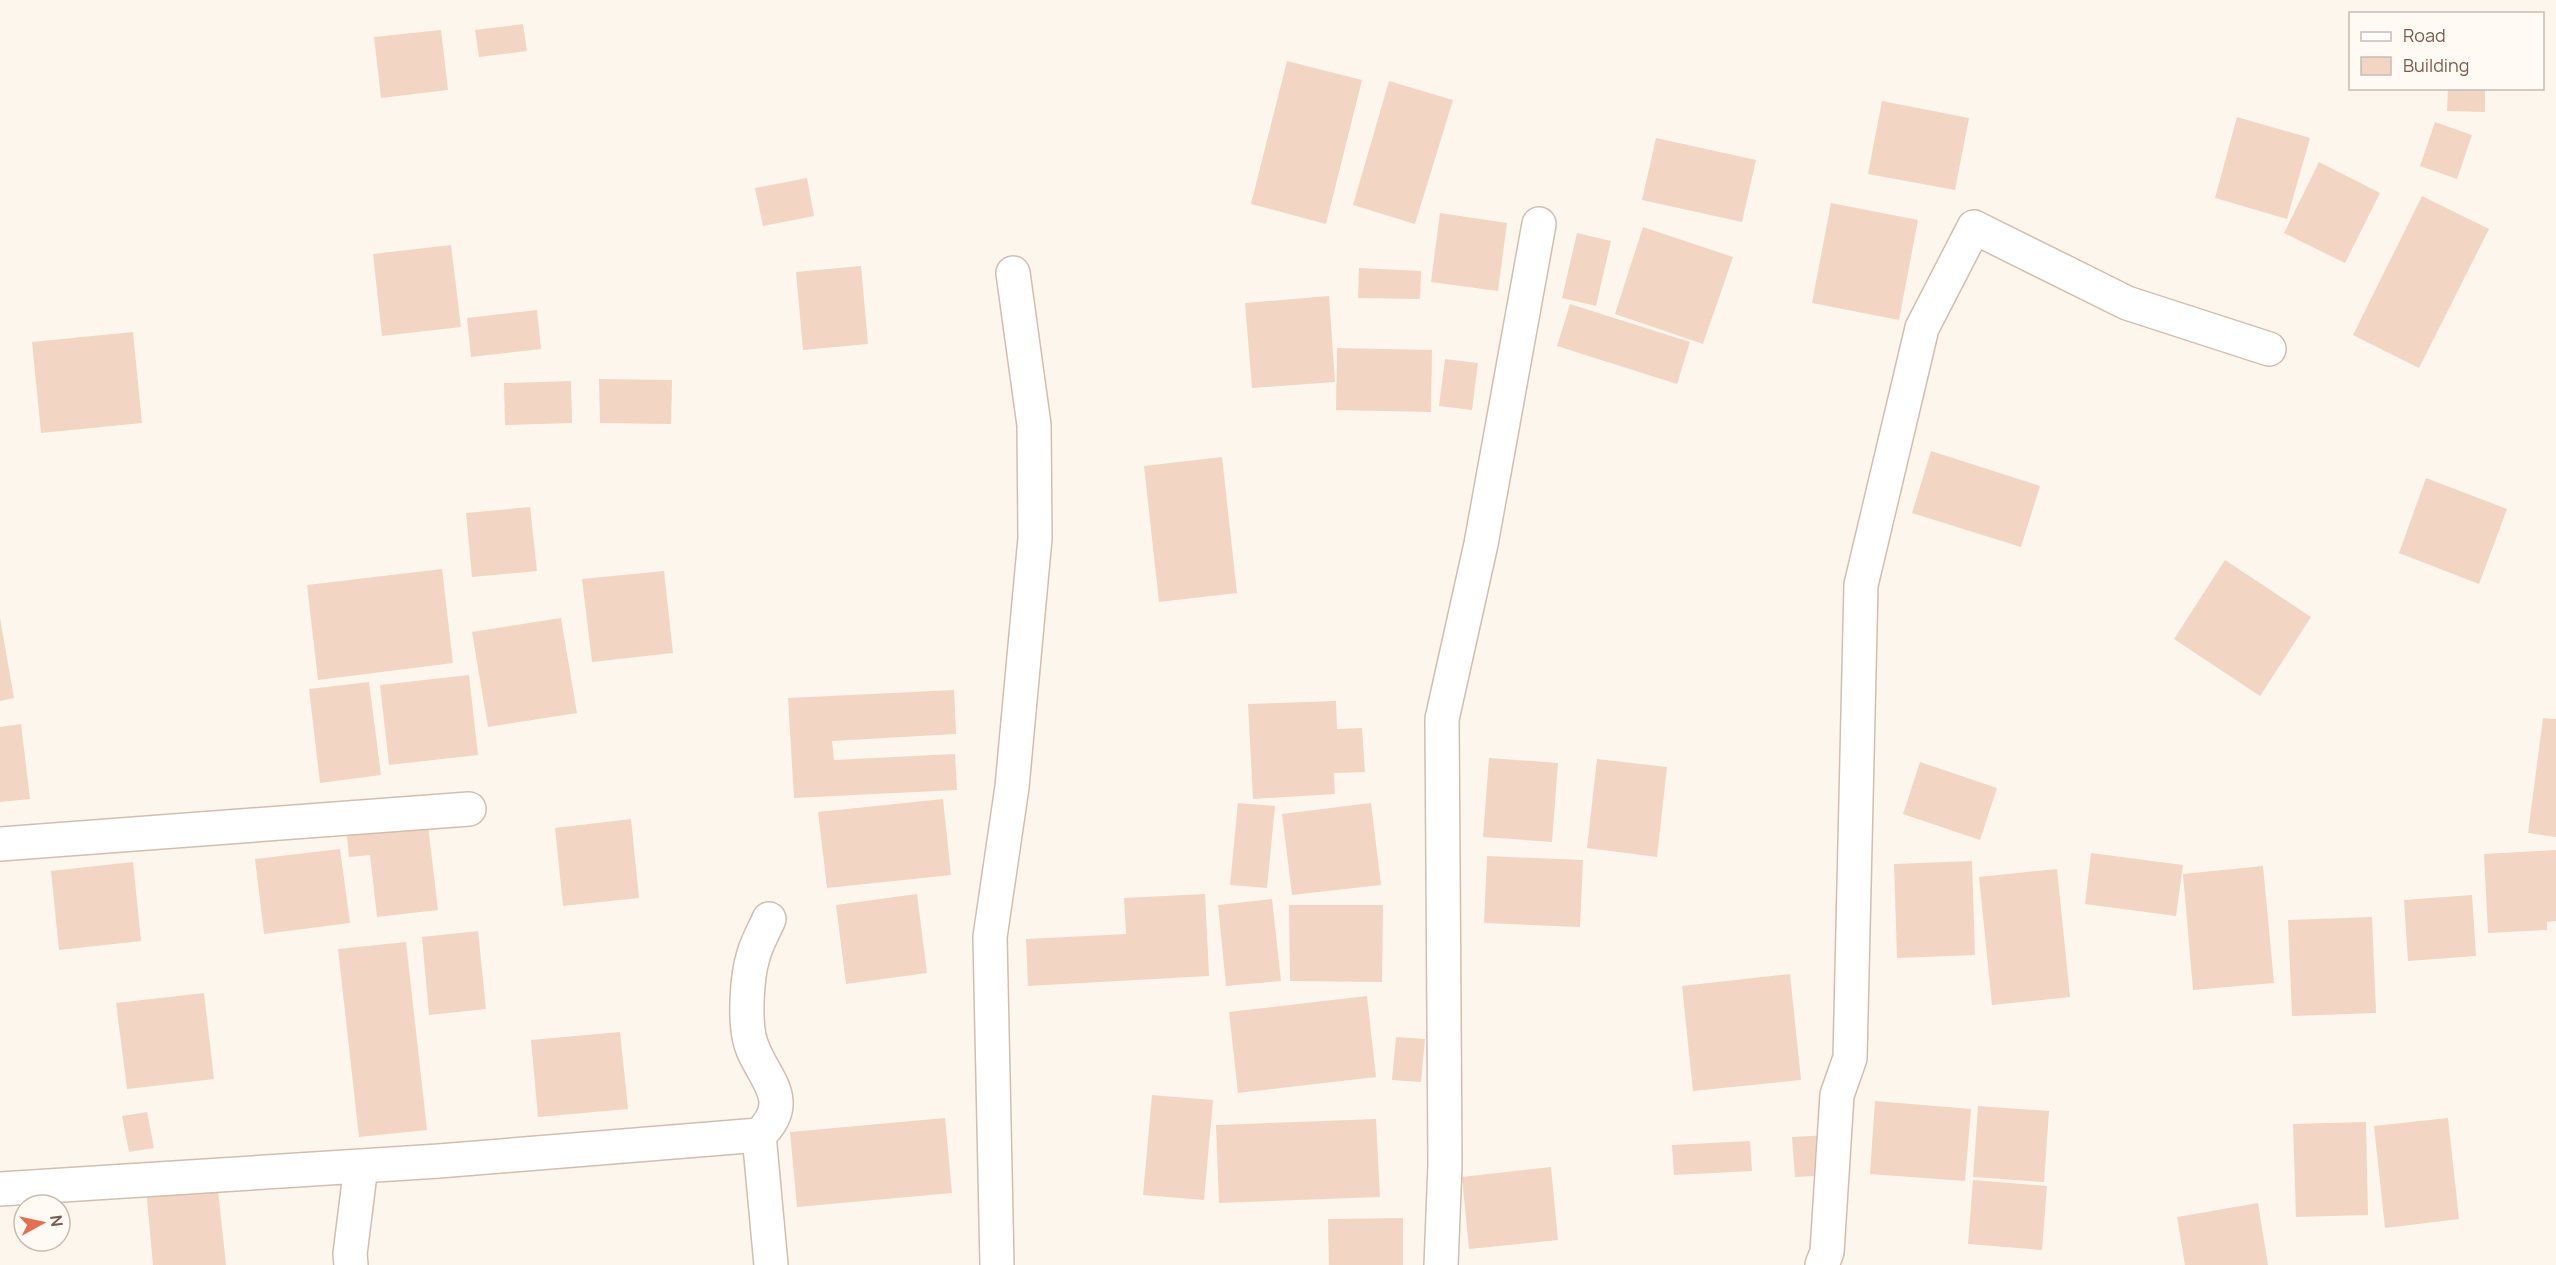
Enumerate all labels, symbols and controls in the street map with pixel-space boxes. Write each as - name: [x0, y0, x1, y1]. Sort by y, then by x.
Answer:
- legend: [2349, 12, 2544, 90]
- text: Road: [2403, 23, 2446, 47]
- text: Building: [2403, 53, 2469, 77]
- north arrow: [12, 1193, 72, 1253]
- text: N: [45, 1214, 69, 1228]

